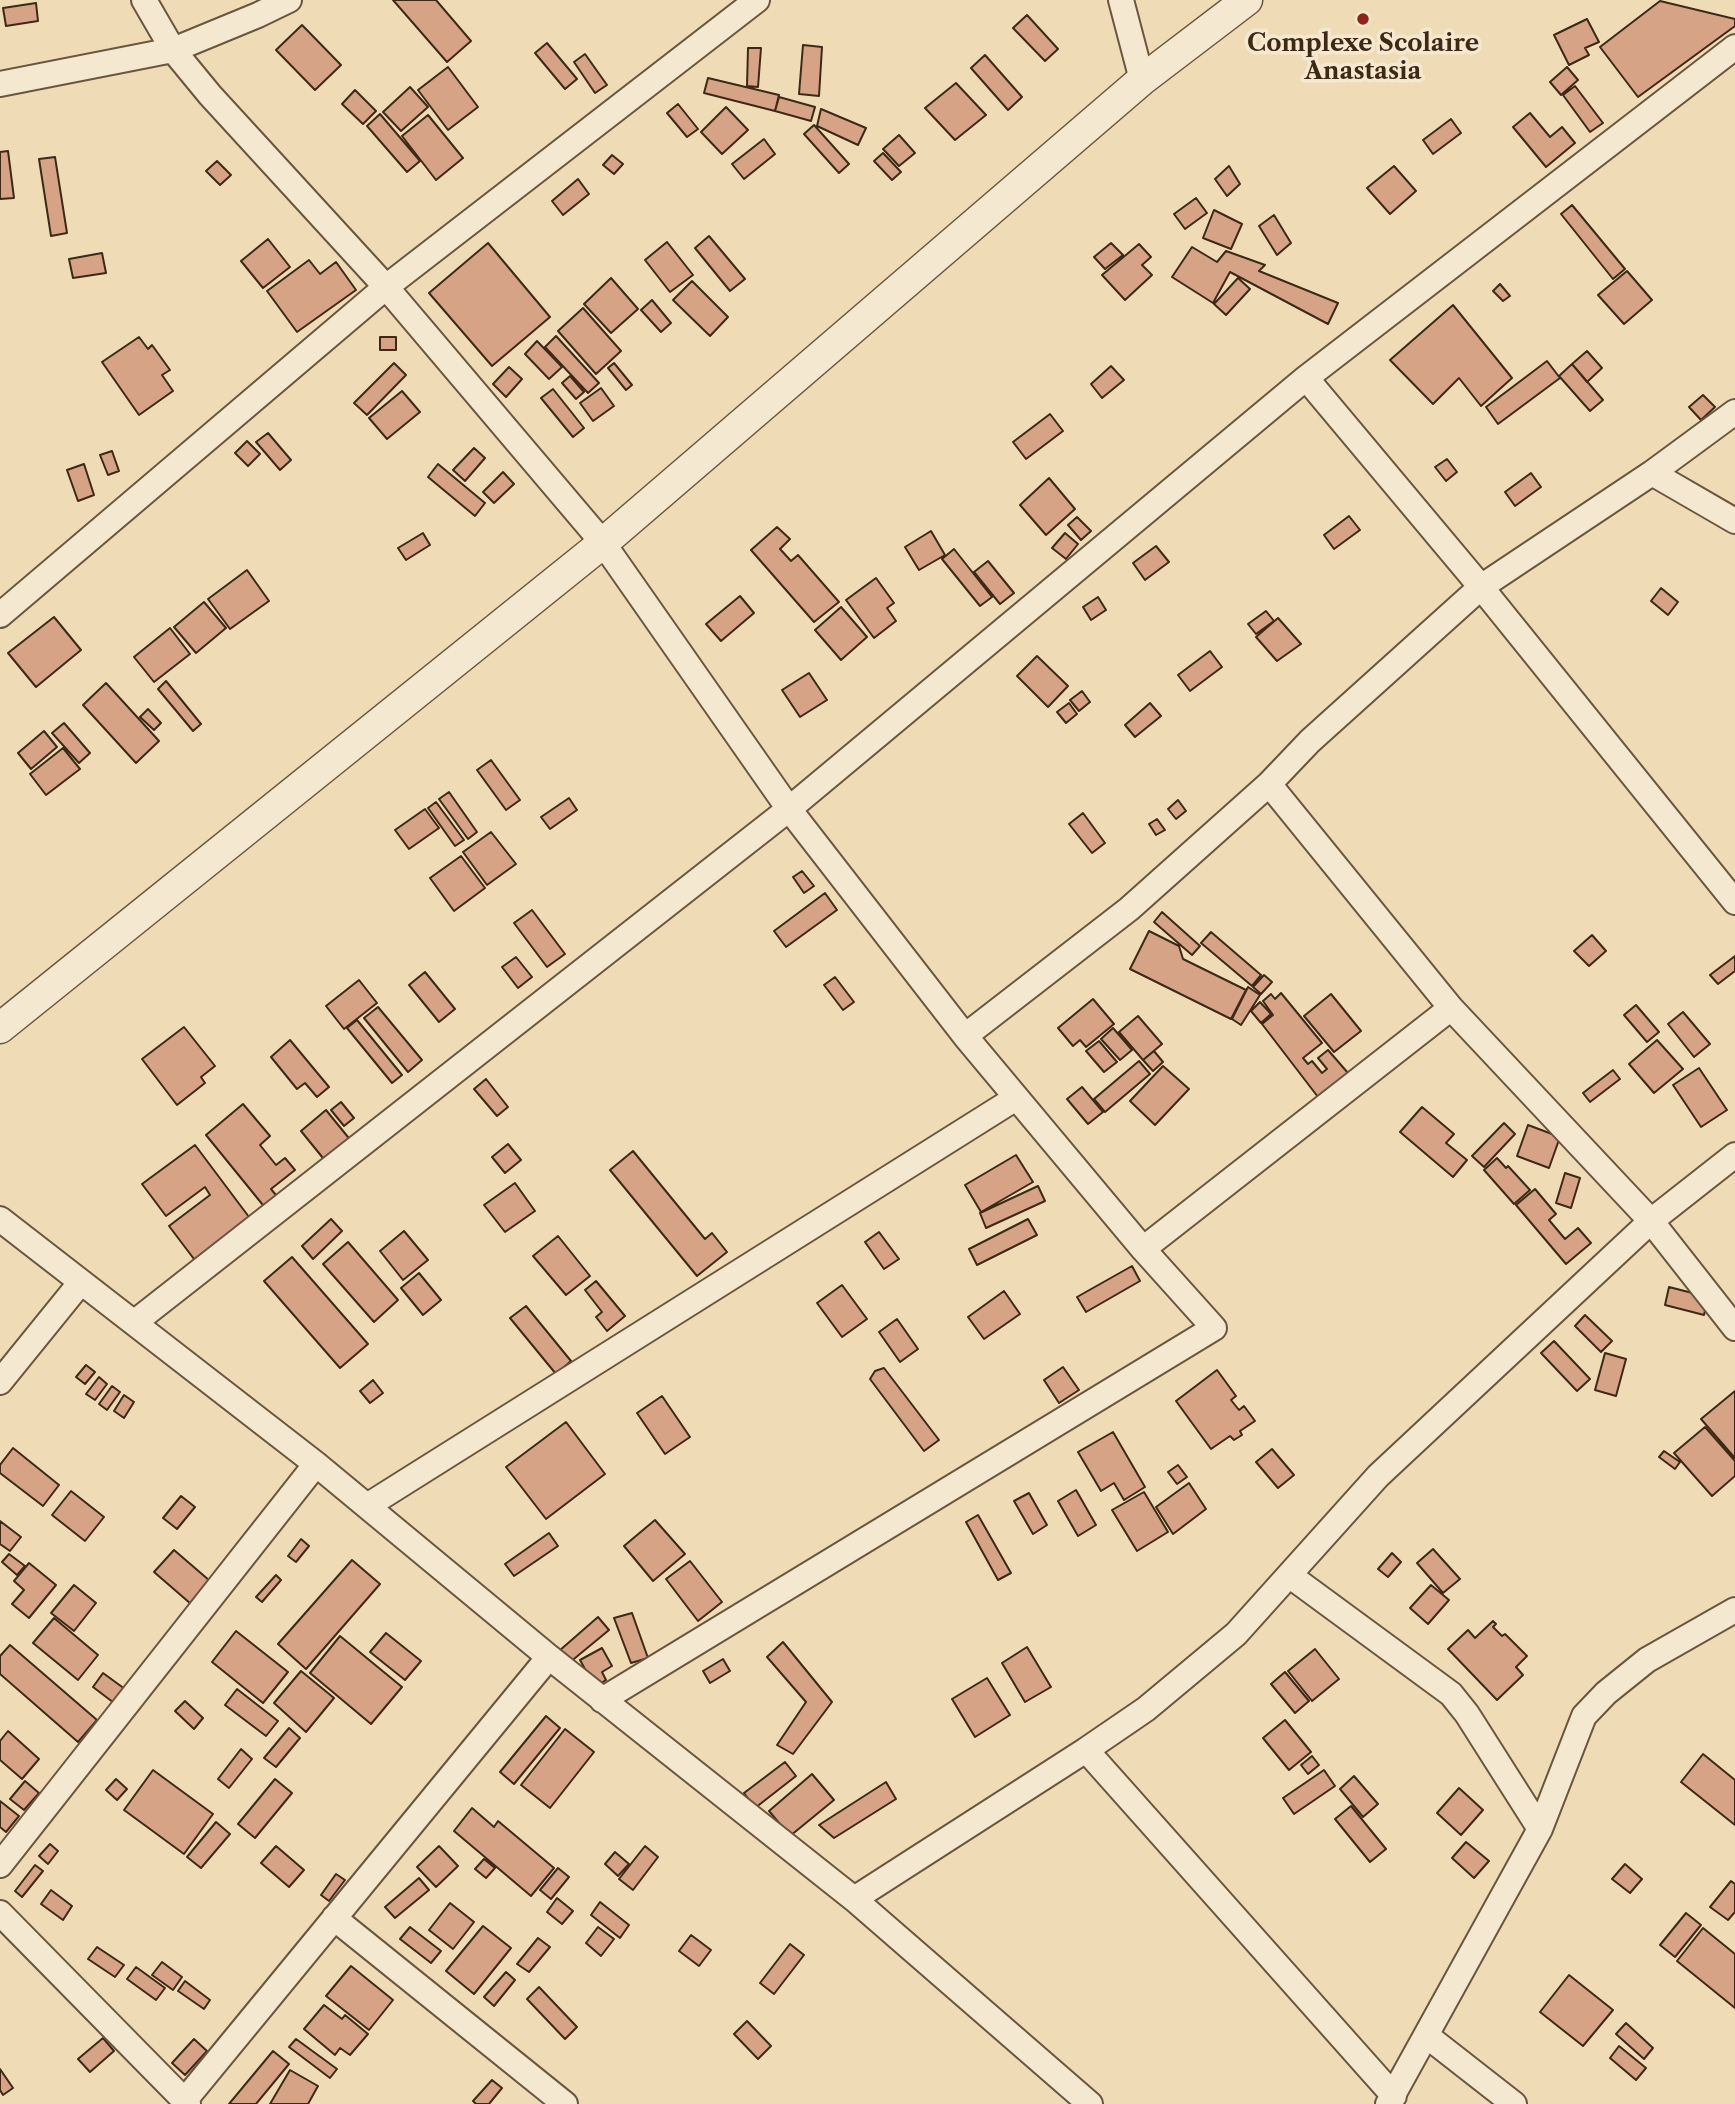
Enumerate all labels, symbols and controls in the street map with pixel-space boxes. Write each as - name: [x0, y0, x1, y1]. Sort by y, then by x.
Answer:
- marker: Complexe Scolaire Anastasia: [1355, 11, 1371, 27]
- place label: Complexe Scolaire Anastasia: [1247, 30, 1479, 86]

